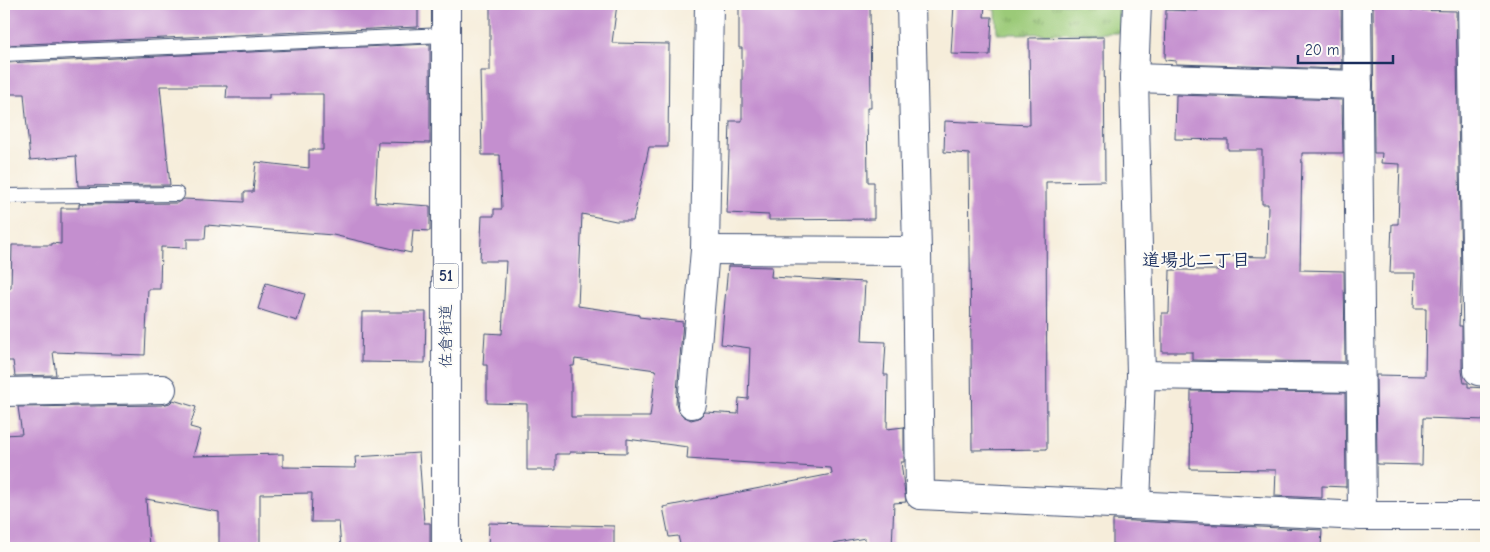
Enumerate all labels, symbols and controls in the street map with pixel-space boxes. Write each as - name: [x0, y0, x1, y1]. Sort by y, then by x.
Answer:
- scale bar: [1298, 32, 1392, 64]
- text: 20 m: [1305, 41, 1339, 59]
- district label: 道場北二丁目: [1142, 250, 1250, 271]
- road number: 51: [434, 264, 458, 288]
- street label: 佐倉街道: [437, 304, 455, 368]

